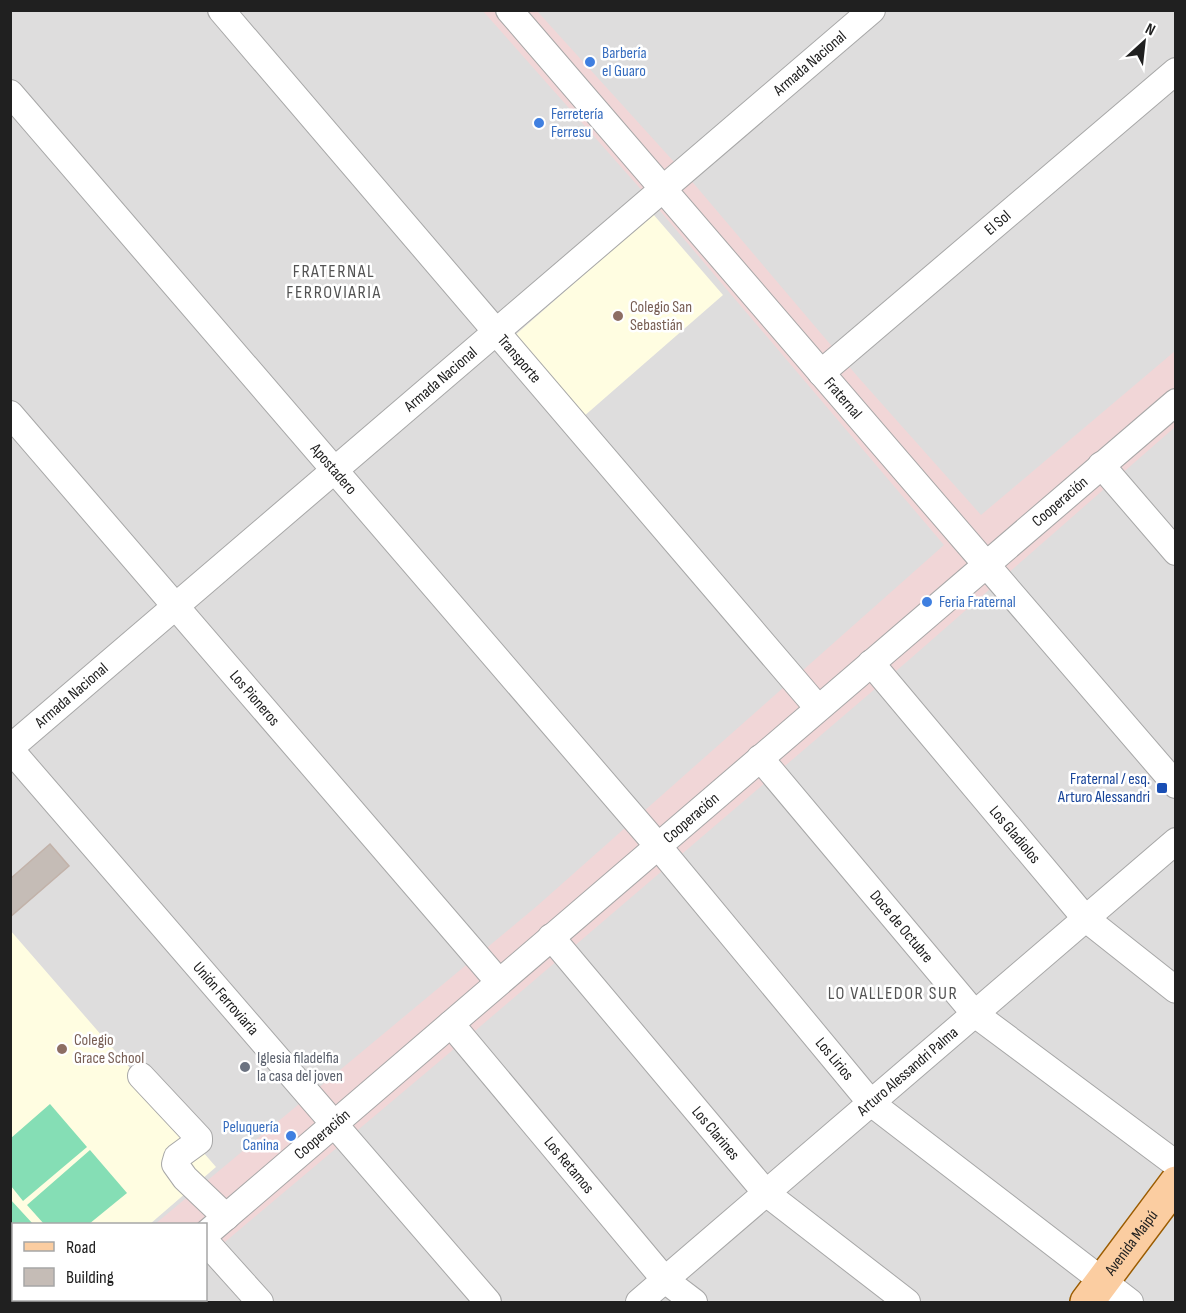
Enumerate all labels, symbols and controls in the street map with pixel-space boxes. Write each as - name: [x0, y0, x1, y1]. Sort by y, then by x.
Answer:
- north arrow: [1114, 12, 1174, 72]
- text: N: [1142, 20, 1158, 40]
- street label: Armada Nacional: [769, 27, 850, 100]
- place label: Barbería el Guaro: [602, 44, 647, 81]
- marker: Barbería el Guaro: [583, 55, 597, 69]
- place label: Ferretería Ferresu: [551, 105, 604, 142]
- marker: Ferretería Ferresu: [532, 116, 546, 130]
- street label: El Sol: [981, 206, 1015, 239]
- district label: FRATERNAL FERROVIARIA: [286, 261, 382, 303]
- place label: Colegio San Sebastián: [630, 298, 692, 335]
- marker: Colegio San Sebastián: [611, 309, 625, 323]
- street label: Transporte: [493, 331, 545, 387]
- street label: Armada Nacional: [400, 343, 481, 416]
- street label: Fraternal: [820, 374, 866, 423]
- street label: Apostadero: [306, 439, 361, 498]
- street label: Cooperación: [1028, 472, 1092, 531]
- place label: Feria Fraternal: [939, 593, 1016, 612]
- marker: Feria Fraternal: [920, 595, 934, 609]
- street label: Armada Nacional: [30, 659, 112, 732]
- street label: Los Pioneros: [226, 667, 284, 730]
- place label: Fraternal / esq. Arturo Alessandri: [1057, 770, 1150, 807]
- marker: Fraternal / esq. Arturo Alessandri: [1155, 781, 1169, 795]
- street label: Cooperación: [659, 789, 723, 847]
- street label: Los Gladiolos: [985, 802, 1045, 868]
- street label: Doce de Octubre: [866, 886, 937, 967]
- street label: Unión Ferroviaria: [189, 958, 263, 1039]
- district label: LO VALLEDOR SUR: [828, 983, 958, 1004]
- street label: Arturo Alessandri Palma: [853, 1023, 962, 1121]
- place label: Colegio Grace School: [74, 1031, 144, 1068]
- street label: Los Lirios: [811, 1034, 858, 1084]
- marker: Colegio Grace School: [55, 1042, 69, 1056]
- place label: Iglesia filadelfia la casa del joven: [257, 1049, 343, 1086]
- marker: Iglesia filadelfia la casa del joven: [238, 1060, 252, 1074]
- street label: Los Clarines: [688, 1102, 744, 1164]
- street label: Cooperación: [290, 1105, 354, 1164]
- place label: Peluquería Canina: [223, 1118, 279, 1155]
- marker: Peluquería Canina: [284, 1129, 298, 1143]
- street label: Los Retamos: [540, 1133, 598, 1198]
- street label: Avenida Maipú: [1100, 1206, 1162, 1280]
- legend: [12, 1223, 207, 1301]
- text: Road: [66, 1237, 96, 1258]
- text: Building: [66, 1267, 114, 1288]

